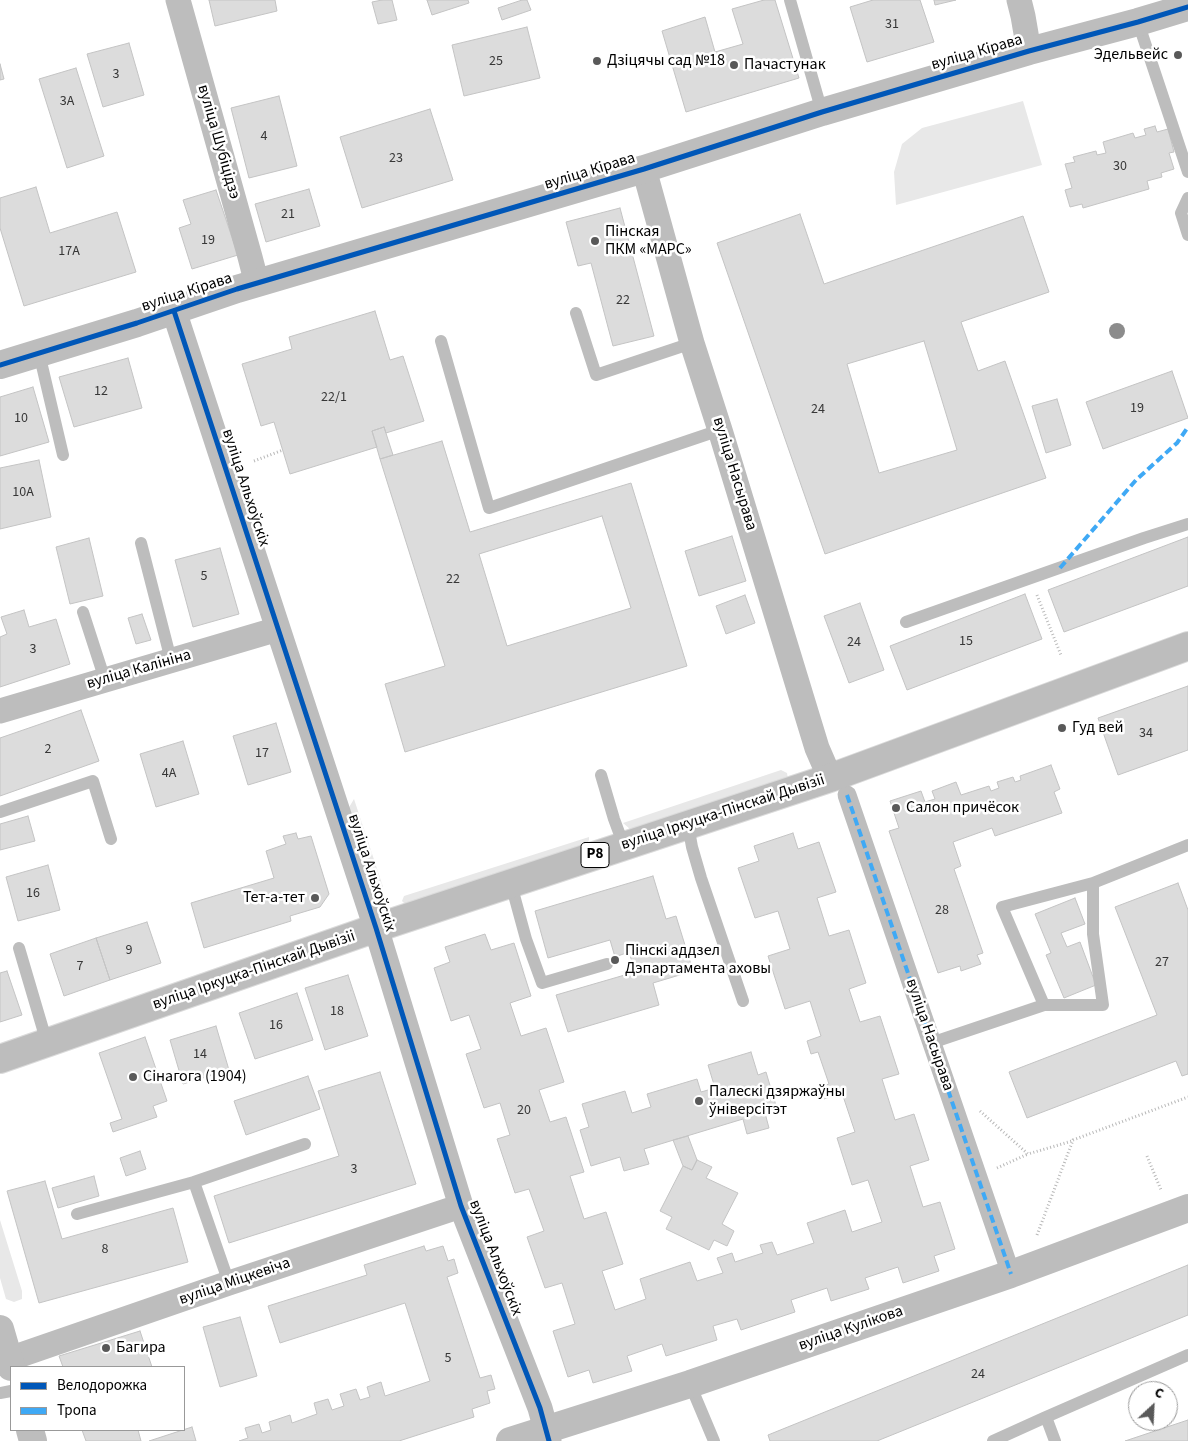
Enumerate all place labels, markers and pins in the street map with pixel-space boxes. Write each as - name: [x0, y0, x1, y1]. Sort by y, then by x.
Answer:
- place label: Эдельвейс: [1094, 45, 1168, 65]
- marker: Эдельвейс: [1172, 49, 1184, 61]
- place label: Дзіцячы сад №18: [607, 51, 725, 71]
- marker: Дзіцячы сад №18: [591, 55, 603, 67]
- place label: Пачастунак: [744, 55, 826, 75]
- marker: Пачастунак: [728, 59, 740, 71]
- place label: Пінская ПКМ «МАРС»: [605, 222, 692, 260]
- marker: Пінская ПКМ «МАРС»: [589, 235, 601, 247]
- place label: Гуд вей: [1072, 718, 1123, 738]
- marker: Гуд вей: [1056, 722, 1068, 734]
- place label: Салон причёсок: [906, 798, 1019, 818]
- marker: Салон причёсок: [890, 802, 902, 814]
- place label: Тет-а-тет: [243, 888, 305, 908]
- marker: Тет-а-тет: [309, 892, 321, 904]
- place label: Пінскі аддзел Дэпартамента аховы: [625, 941, 771, 979]
- marker: Пінскі аддзел Дэпартамента аховы: [609, 954, 621, 966]
- place label: Сінагога (1904): [143, 1067, 246, 1087]
- marker: Сінагога (1904): [127, 1071, 139, 1083]
- place label: Палескі дзяржаўны ўніверсітэт: [709, 1082, 845, 1120]
- marker: Палескі дзяржаўны ўніверсітэт: [693, 1095, 705, 1107]
- place label: Багира: [116, 1338, 166, 1358]
- marker: Багира: [100, 1342, 112, 1354]

